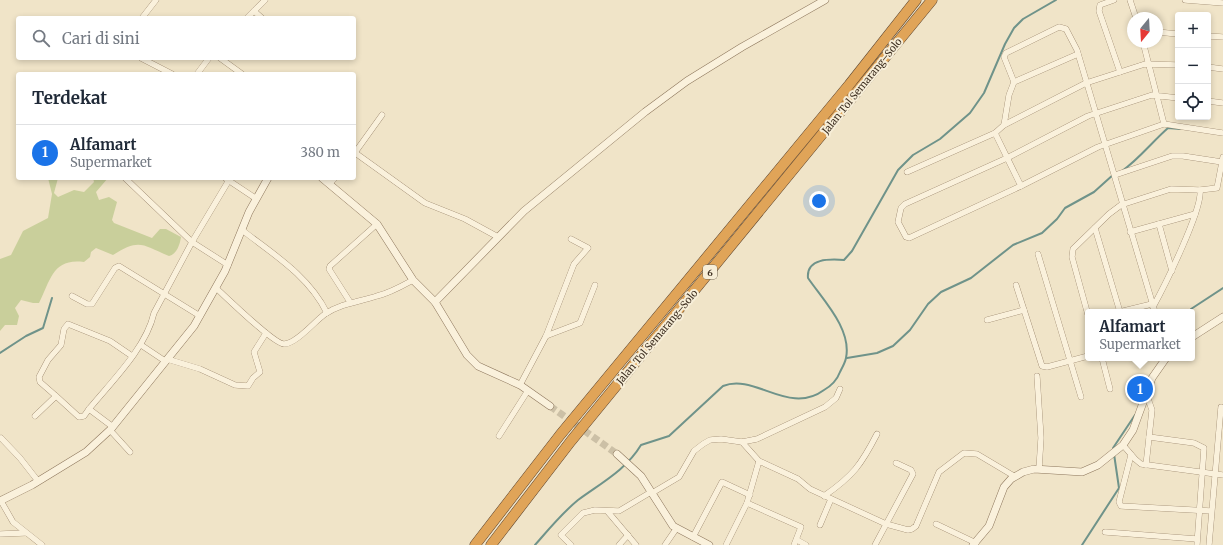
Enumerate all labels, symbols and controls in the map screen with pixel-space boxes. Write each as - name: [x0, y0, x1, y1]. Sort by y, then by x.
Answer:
- north arrow: [1127, 12, 1163, 48]
- map controls: [1175, 12, 1211, 120]
- button: +: [1175, 12, 1211, 48]
- search box: [16, 16, 356, 60]
- icon: search: [30, 27, 52, 49]
- text: Cari di sini: [62, 29, 140, 48]
- street label: Jalan Tol Semarang–Solo: [819, 35, 905, 137]
- button: −: [1175, 48, 1211, 84]
- button: locate: [1175, 84, 1211, 120]
- text: Terdekat: [32, 87, 107, 109]
- text: Alfamart: [70, 135, 136, 154]
- text: 1: [42, 144, 48, 161]
- text: 380 m: [301, 144, 340, 161]
- text: Supermarket: [70, 154, 152, 171]
- your location: [809, 191, 829, 211]
- road number: 6: [703, 265, 717, 279]
- street label: Jalan Tol Semarang–Solo: [613, 287, 701, 388]
- popup: [1085, 309, 1195, 361]
- text: Alfamart: [1099, 317, 1166, 336]
- text: Supermarket: [1099, 336, 1181, 353]
- pin: 1: [1127, 374, 1153, 404]

